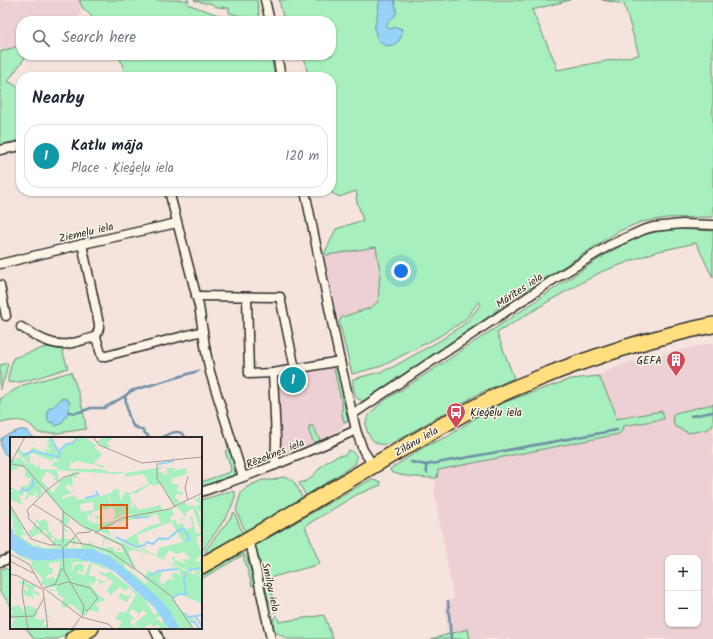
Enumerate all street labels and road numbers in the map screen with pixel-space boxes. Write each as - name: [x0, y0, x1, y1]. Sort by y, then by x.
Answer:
- street label: Ziemeļu iela: [57, 218, 115, 248]
- street label: Mārītes iela: [492, 268, 547, 313]
- street label: Zīlānu iela: [391, 422, 442, 462]
- street label: Rēzeknes iela: [243, 434, 307, 474]
- street label: Smilgu iela: [256, 561, 284, 614]

